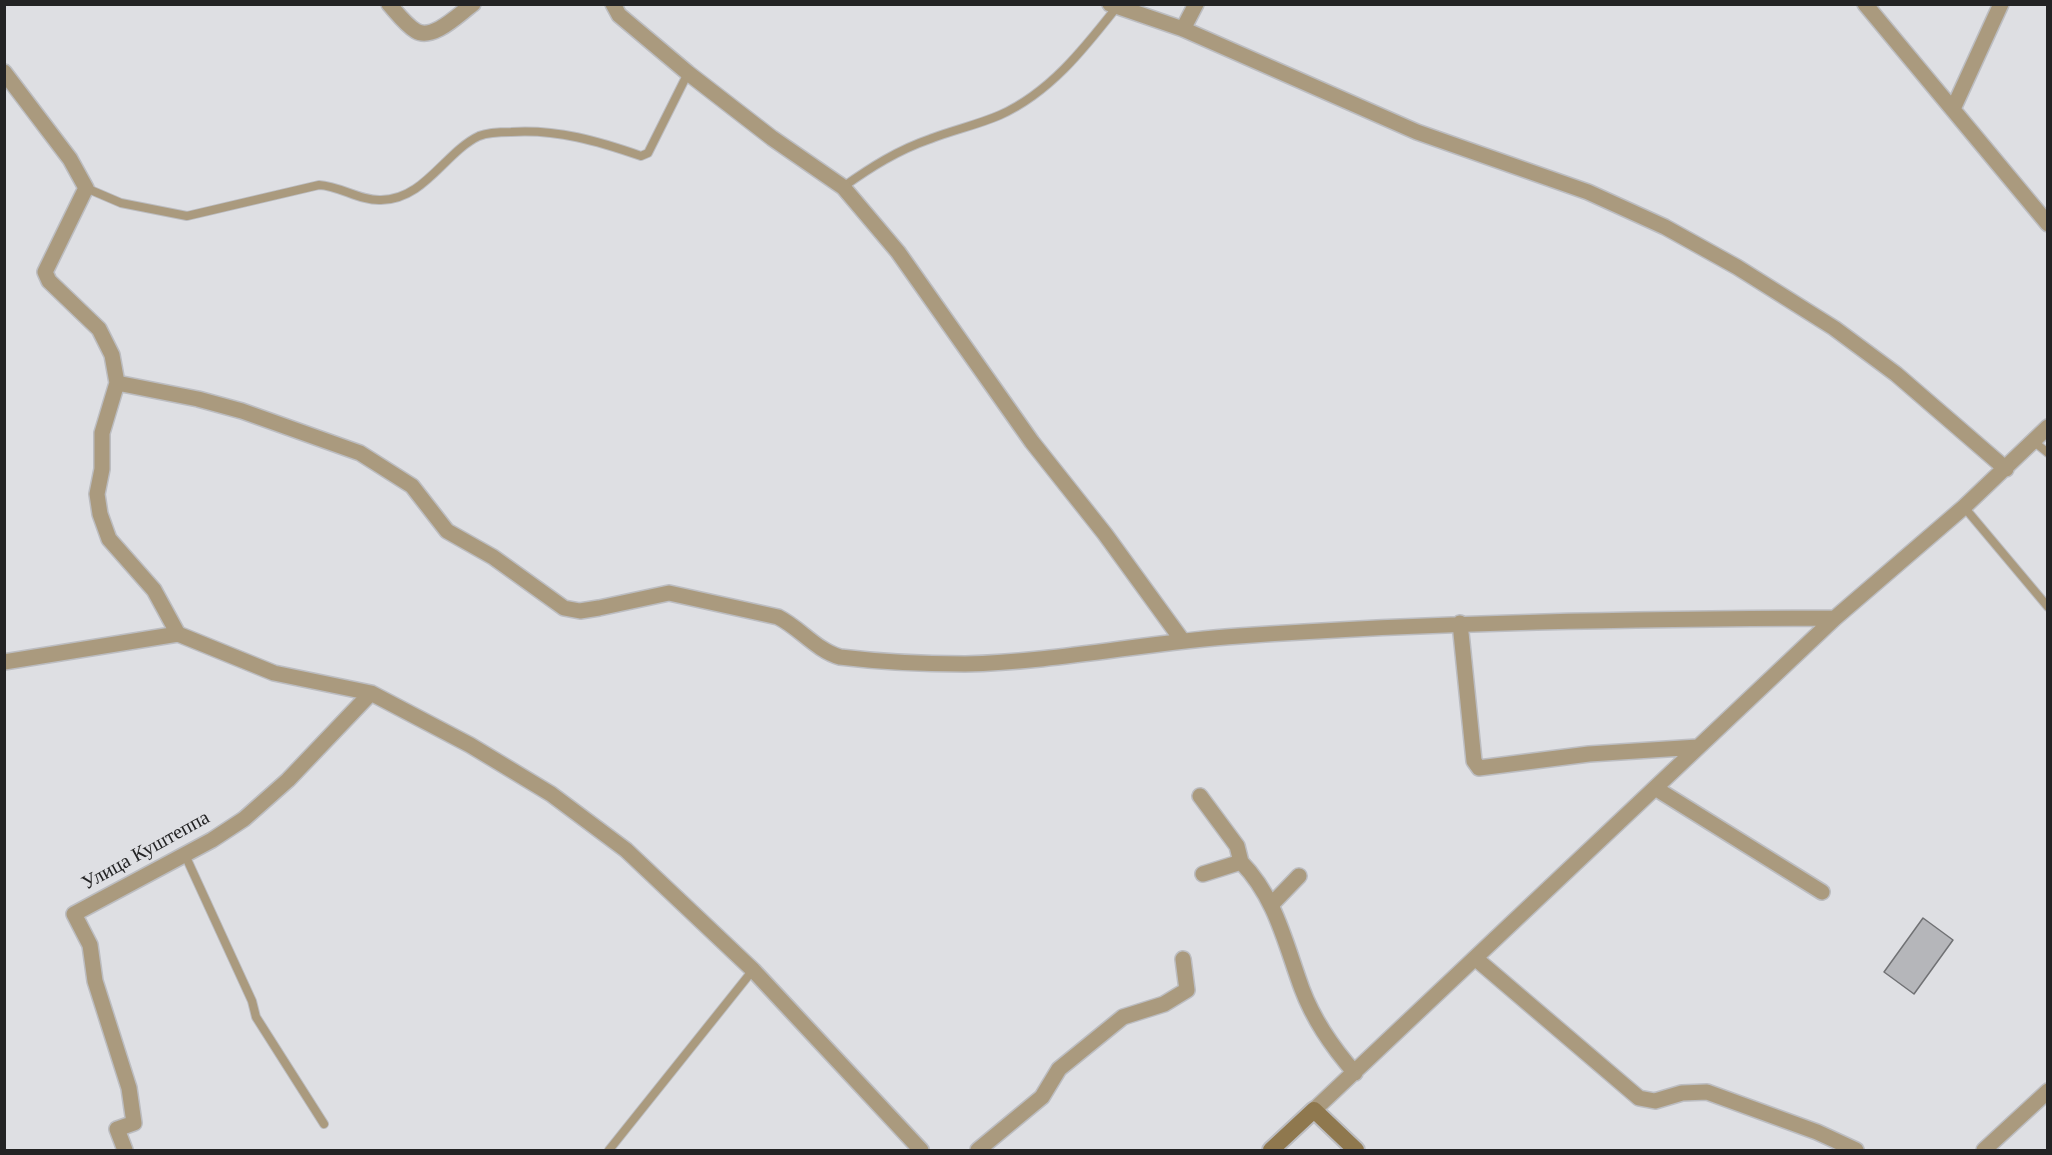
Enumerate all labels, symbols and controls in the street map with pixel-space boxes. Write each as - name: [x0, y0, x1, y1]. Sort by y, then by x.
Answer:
- street label: Улица Куштеппа: [78, 806, 214, 896]

